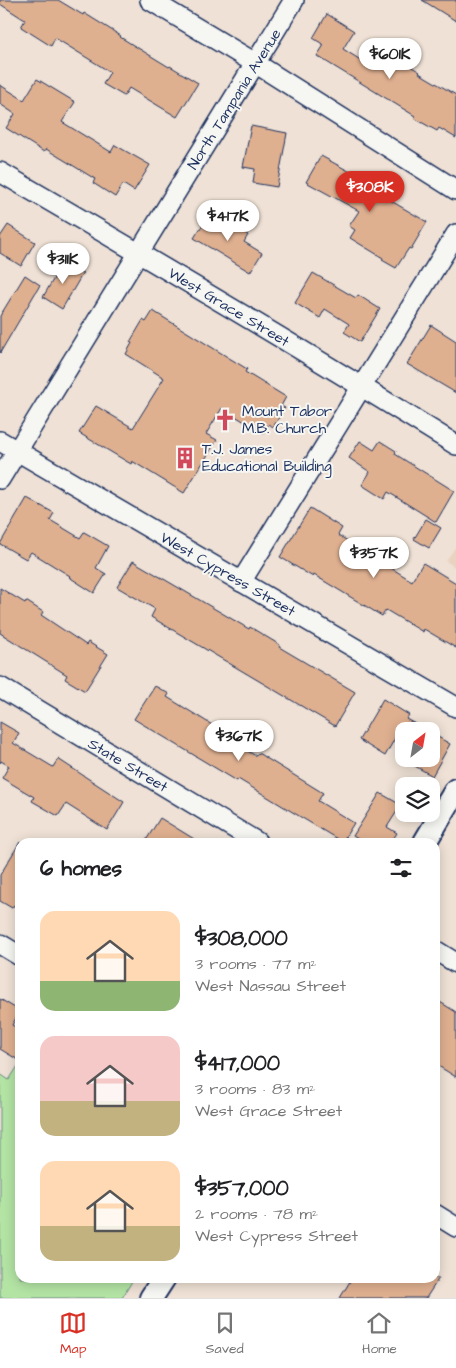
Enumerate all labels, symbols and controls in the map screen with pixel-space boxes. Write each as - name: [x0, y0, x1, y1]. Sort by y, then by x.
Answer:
- street label: North Tampania Avenue: [182, 25, 286, 174]
- pin: $601K: [355, 38, 425, 80]
- text: $601K: [370, 43, 410, 65]
- pin: $308K: [335, 170, 405, 213]
- text: $308K: [346, 176, 394, 198]
- pin: $417K: [193, 200, 263, 242]
- text: $417K: [207, 205, 249, 227]
- pin: $311K: [28, 242, 98, 285]
- text: $311K: [48, 248, 78, 270]
- street label: West Grace Street: [164, 263, 293, 352]
- place label: Mount Tabor M.B. Church: [242, 401, 332, 439]
- church icon: Mount Tabor M.B. Church: [212, 407, 238, 433]
- place label: T.J. James Educational Building: [202, 439, 332, 478]
- building icon: T.J. James Educational Building: [172, 445, 198, 471]
- street label: West Cypress Street: [156, 527, 299, 623]
- pin: $357K: [339, 536, 409, 579]
- text: $357K: [350, 542, 398, 564]
- pin: $367K: [204, 720, 274, 762]
- north arrow: [395, 722, 440, 768]
- map controls: [395, 722, 440, 822]
- text: $367K: [216, 725, 262, 747]
- street label: State Street: [84, 733, 172, 798]
- button: layers: [395, 777, 440, 822]
- text: 6 homes: [40, 854, 122, 883]
- icon: filters: [387, 854, 415, 882]
- text: $308,000: [195, 924, 288, 953]
- icon: home: [80, 931, 140, 991]
- text: 3 rooms · 77 m²: [195, 953, 316, 975]
- text: West Nassau Street: [195, 975, 346, 997]
- text: $417,000: [195, 1049, 280, 1078]
- icon: home: [80, 1056, 140, 1116]
- text: 3 rooms · 83 m²: [195, 1078, 315, 1100]
- text: West Grace Street: [195, 1100, 342, 1122]
- text: $357,000: [195, 1174, 289, 1203]
- icon: home: [80, 1181, 140, 1241]
- text: 2 rooms · 78 m²: [195, 1203, 318, 1225]
- text: West Cypress Street: [195, 1225, 358, 1247]
- tab: Map: [59, 1309, 87, 1359]
- tab: Saved: [206, 1309, 244, 1359]
- tab: Home: [362, 1309, 397, 1359]

